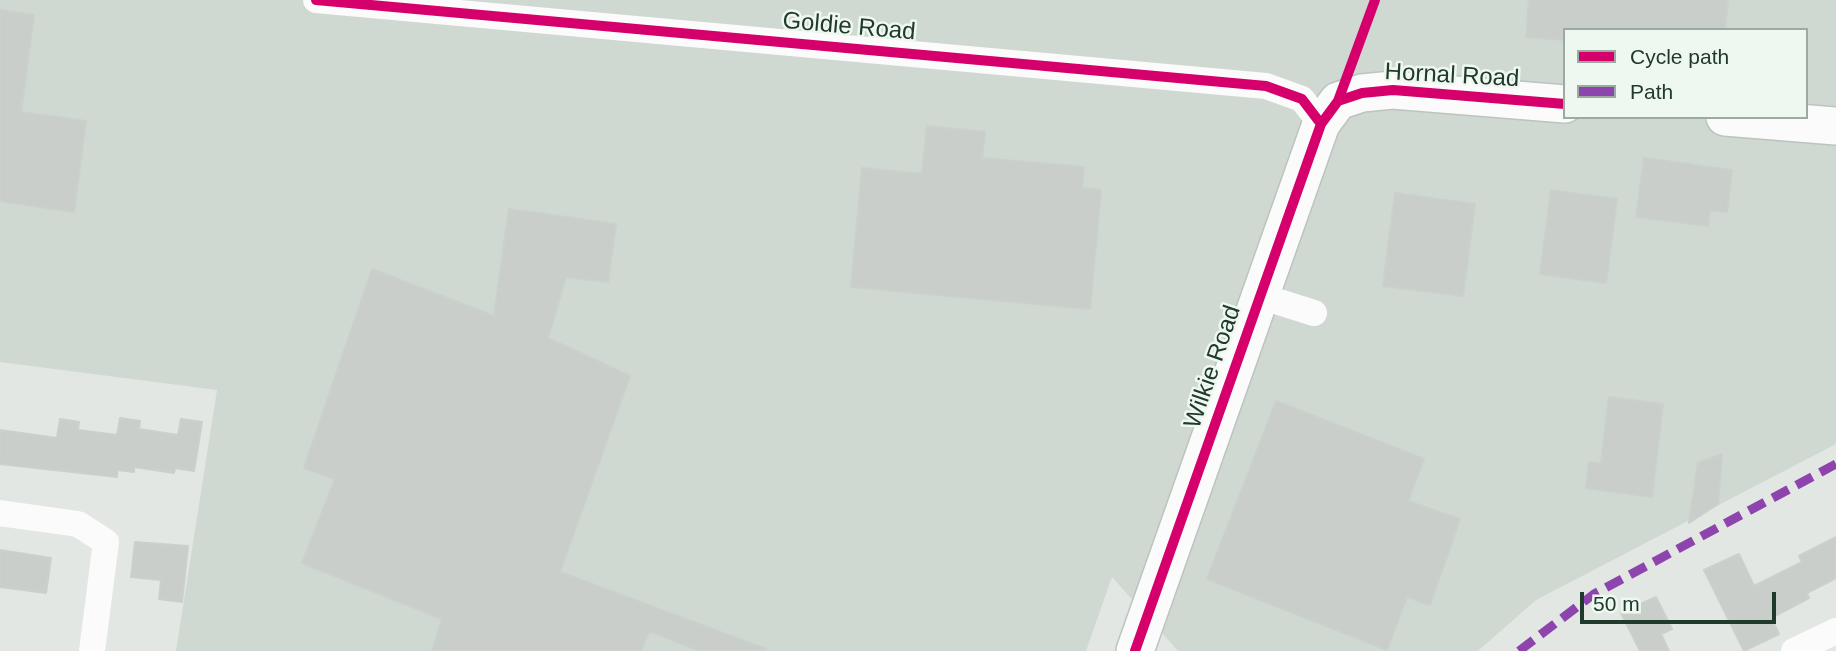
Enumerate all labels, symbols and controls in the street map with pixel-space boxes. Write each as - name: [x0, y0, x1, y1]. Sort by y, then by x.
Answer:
- street label: Goldie Road: [781, 7, 917, 47]
- legend: [1563, 28, 1808, 119]
- text: Cycle path: [1630, 45, 1729, 68]
- street label: Hornal Road: [1384, 58, 1520, 94]
- text: Path: [1630, 80, 1673, 103]
- street label: Wilkie Road: [1179, 302, 1247, 432]
- scale bar: [1584, 578, 1780, 622]
- text: 50 m: [1593, 592, 1640, 615]

